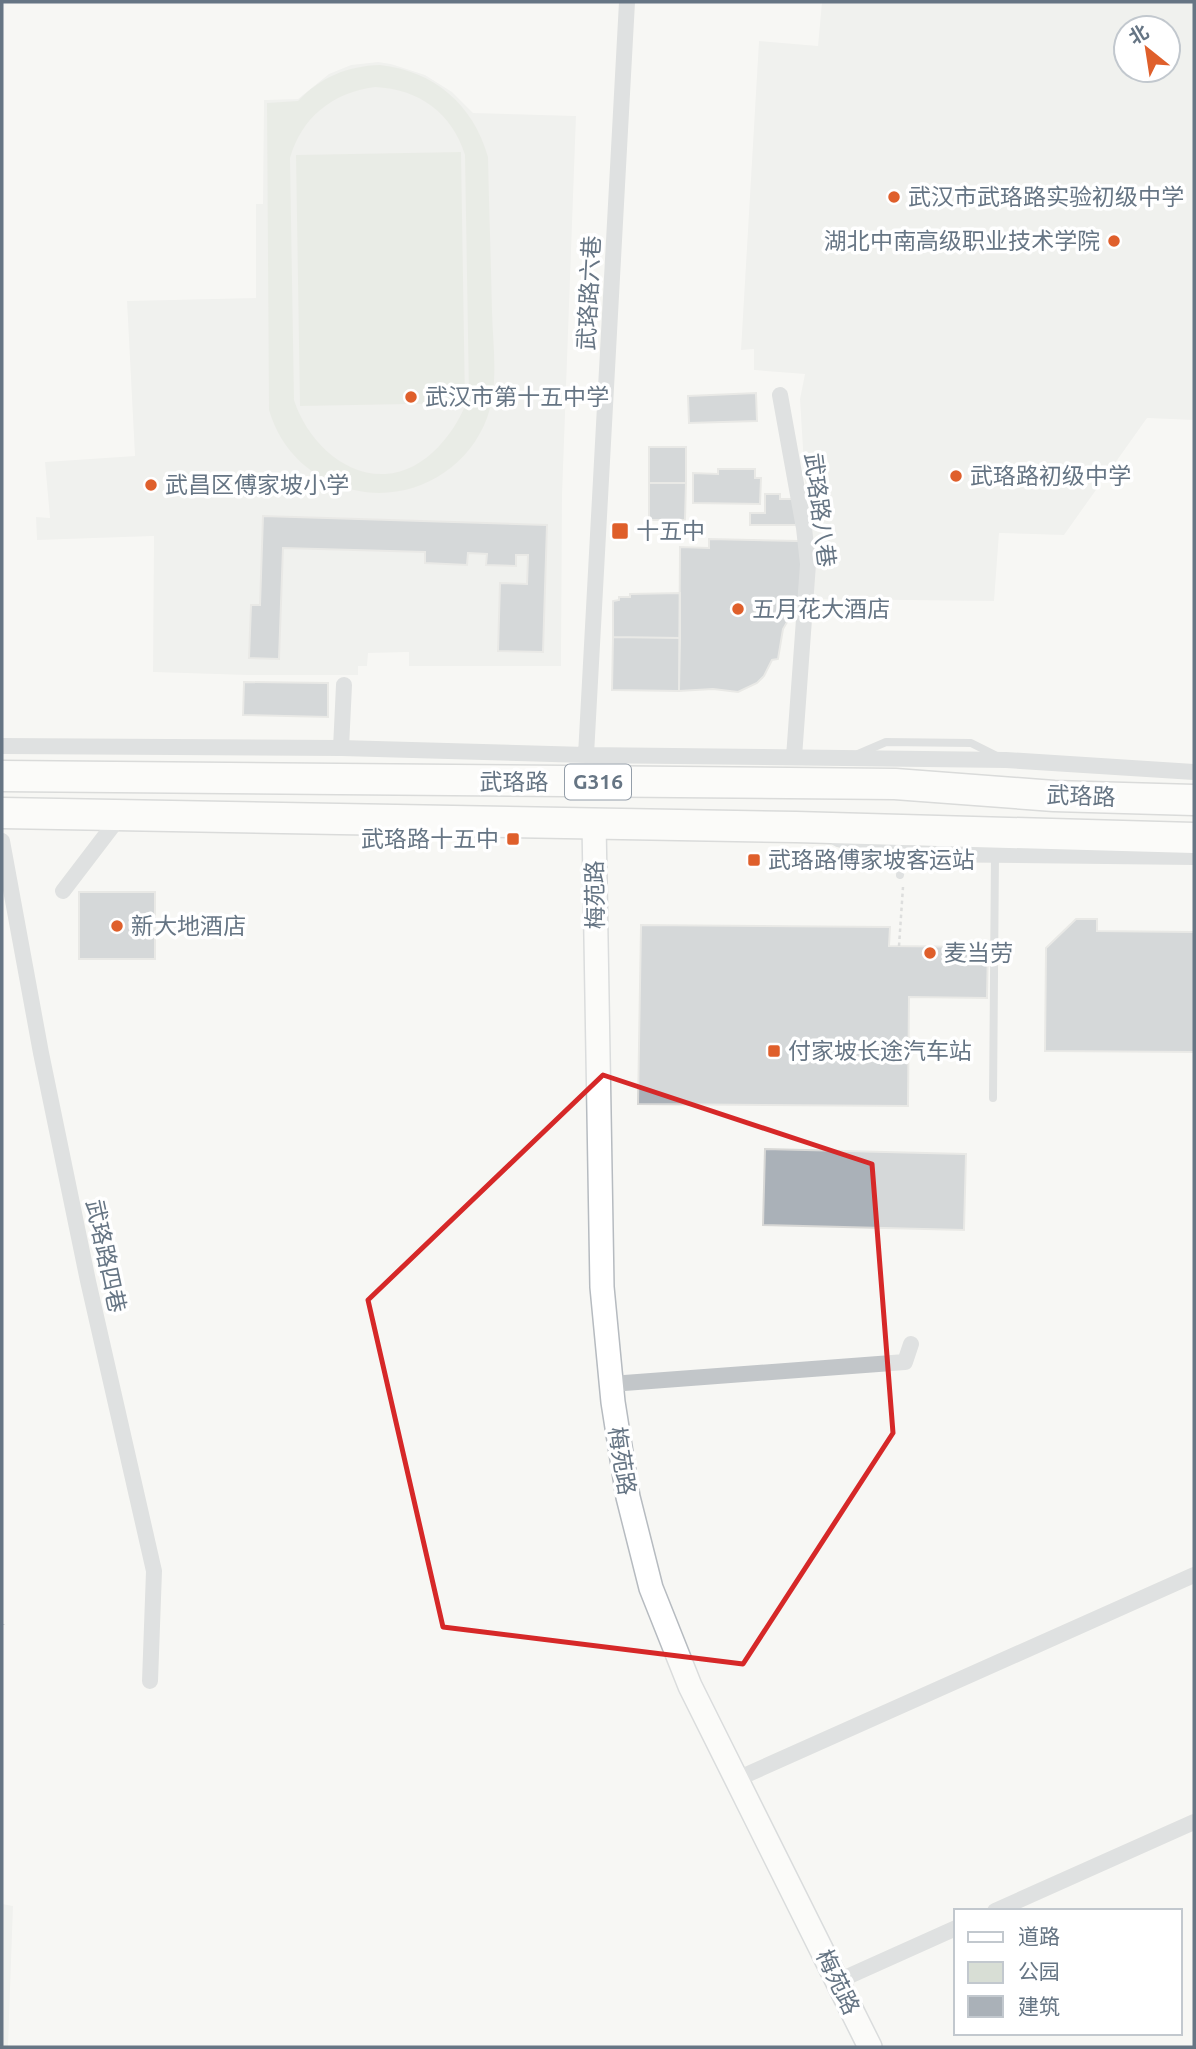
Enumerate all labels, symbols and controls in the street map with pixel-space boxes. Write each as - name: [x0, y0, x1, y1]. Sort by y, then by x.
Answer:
- north arrow: [1112, 14, 1182, 84]
- text: 北: [1125, 20, 1152, 49]
- place label: 武汉市武珞路实验初级中学: [908, 184, 1184, 209]
- marker: 武汉市武珞路实验初级中学: [886, 189, 902, 205]
- place label: 湖北中南高级职业技术学院: [824, 228, 1100, 253]
- marker: 湖北中南高级职业技术学院: [1106, 233, 1122, 249]
- street label: 武珞路六巷: [573, 235, 604, 351]
- place label: 武汉市第十五中学: [425, 384, 609, 409]
- marker: 武汉市第十五中学: [403, 389, 419, 405]
- street label: 武珞路八巷: [801, 451, 840, 569]
- place label: 武珞路初级中学: [970, 463, 1131, 488]
- marker: 武珞路初级中学: [948, 468, 964, 484]
- place label: 武昌区傅家坡小学: [165, 472, 349, 497]
- marker: 武昌区傅家坡小学: [143, 477, 159, 493]
- place label: 十五中: [636, 518, 705, 543]
- marker: 十五中: [610, 521, 630, 541]
- place label: 五月花大酒店: [752, 596, 890, 621]
- marker: 五月花大酒店: [730, 601, 746, 617]
- road number: G316: [565, 764, 631, 800]
- street label: 武珞路: [480, 769, 549, 794]
- street label: 武珞路: [1046, 782, 1116, 809]
- place label: 武珞路十五中: [361, 826, 499, 851]
- marker: 武珞路十五中: [505, 831, 521, 847]
- place label: 武珞路傅家坡客运站: [768, 847, 975, 872]
- marker: 武珞路傅家坡客运站: [746, 852, 762, 868]
- street label: 梅苑路: [581, 860, 608, 930]
- place label: 新大地酒店: [131, 913, 246, 938]
- marker: 新大地酒店: [109, 918, 125, 934]
- place label: 麦当劳: [944, 940, 1013, 965]
- marker: 麦当劳: [922, 945, 938, 961]
- place label: 付家坡长途汽车站: [788, 1038, 972, 1063]
- marker: 付家坡长途汽车站: [766, 1043, 782, 1059]
- street label: 武珞路四巷: [82, 1197, 131, 1315]
- street label: 梅苑路: [605, 1425, 640, 1497]
- legend: [954, 1909, 1182, 2035]
- text: 道路: [1018, 1924, 1060, 1948]
- street label: 梅苑路: [812, 1945, 865, 2018]
- text: 公园: [1018, 1959, 1060, 1983]
- text: 建筑: [1018, 1994, 1060, 2018]

